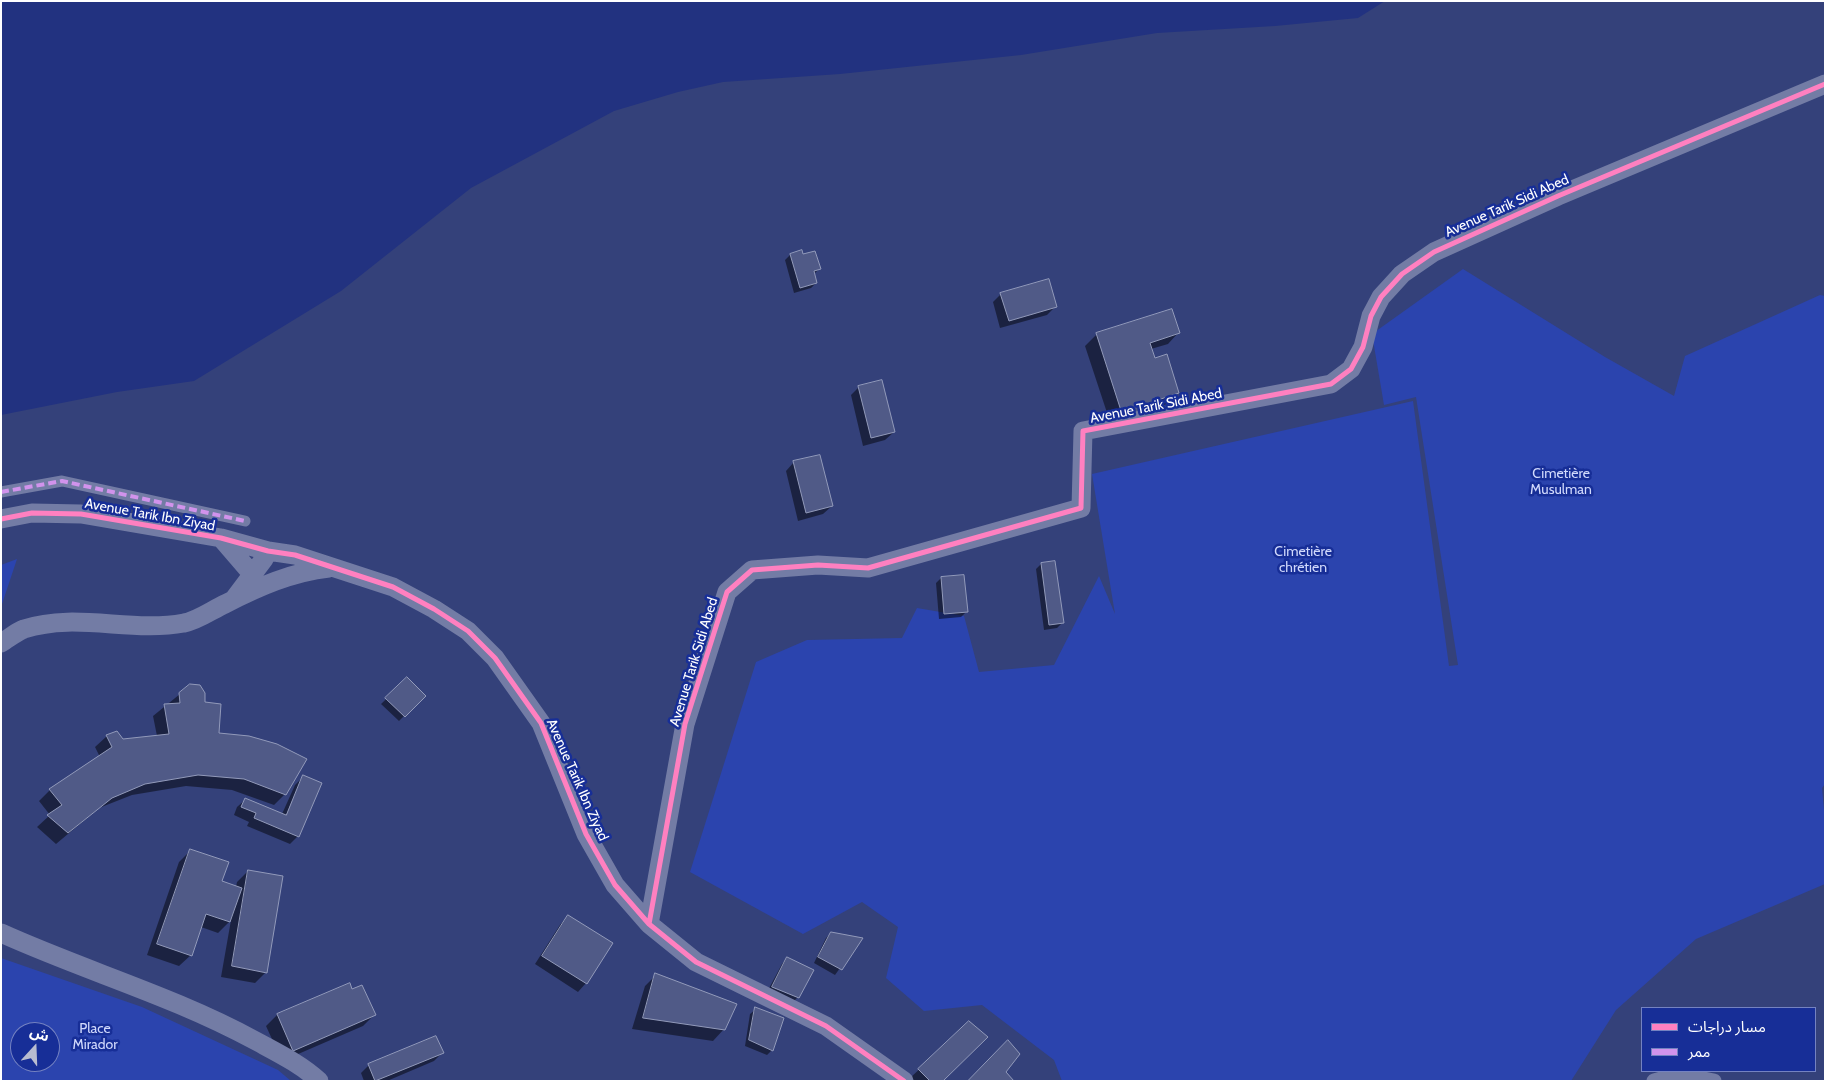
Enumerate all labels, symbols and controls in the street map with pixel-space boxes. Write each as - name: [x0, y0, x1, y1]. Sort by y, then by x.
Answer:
- street label: Avenue Tarik Sidi Abed: [1442, 171, 1572, 241]
- street label: Avenue Tarik Sidi Abed: [1089, 385, 1223, 427]
- park label: Cimetière Musulman: [1530, 466, 1592, 498]
- street label: Avenue Tarik Ibn Ziyad: [84, 495, 216, 535]
- park label: Cimetière chrétien: [1274, 544, 1332, 576]
- street label: Avenue Tarik Sidi Abed: [666, 595, 722, 729]
- street label: Avenue Tarik Ibn Ziyad: [542, 716, 612, 844]
- legend: [1641, 1007, 1816, 1072]
- text: مسار دراجات: [1688, 1018, 1766, 1036]
- park label: Place Mirador: [72, 1021, 118, 1054]
- north arrow: [10, 1022, 60, 1072]
- text: ش: [28, 1022, 52, 1046]
- text: ممر: [1688, 1043, 1711, 1061]

